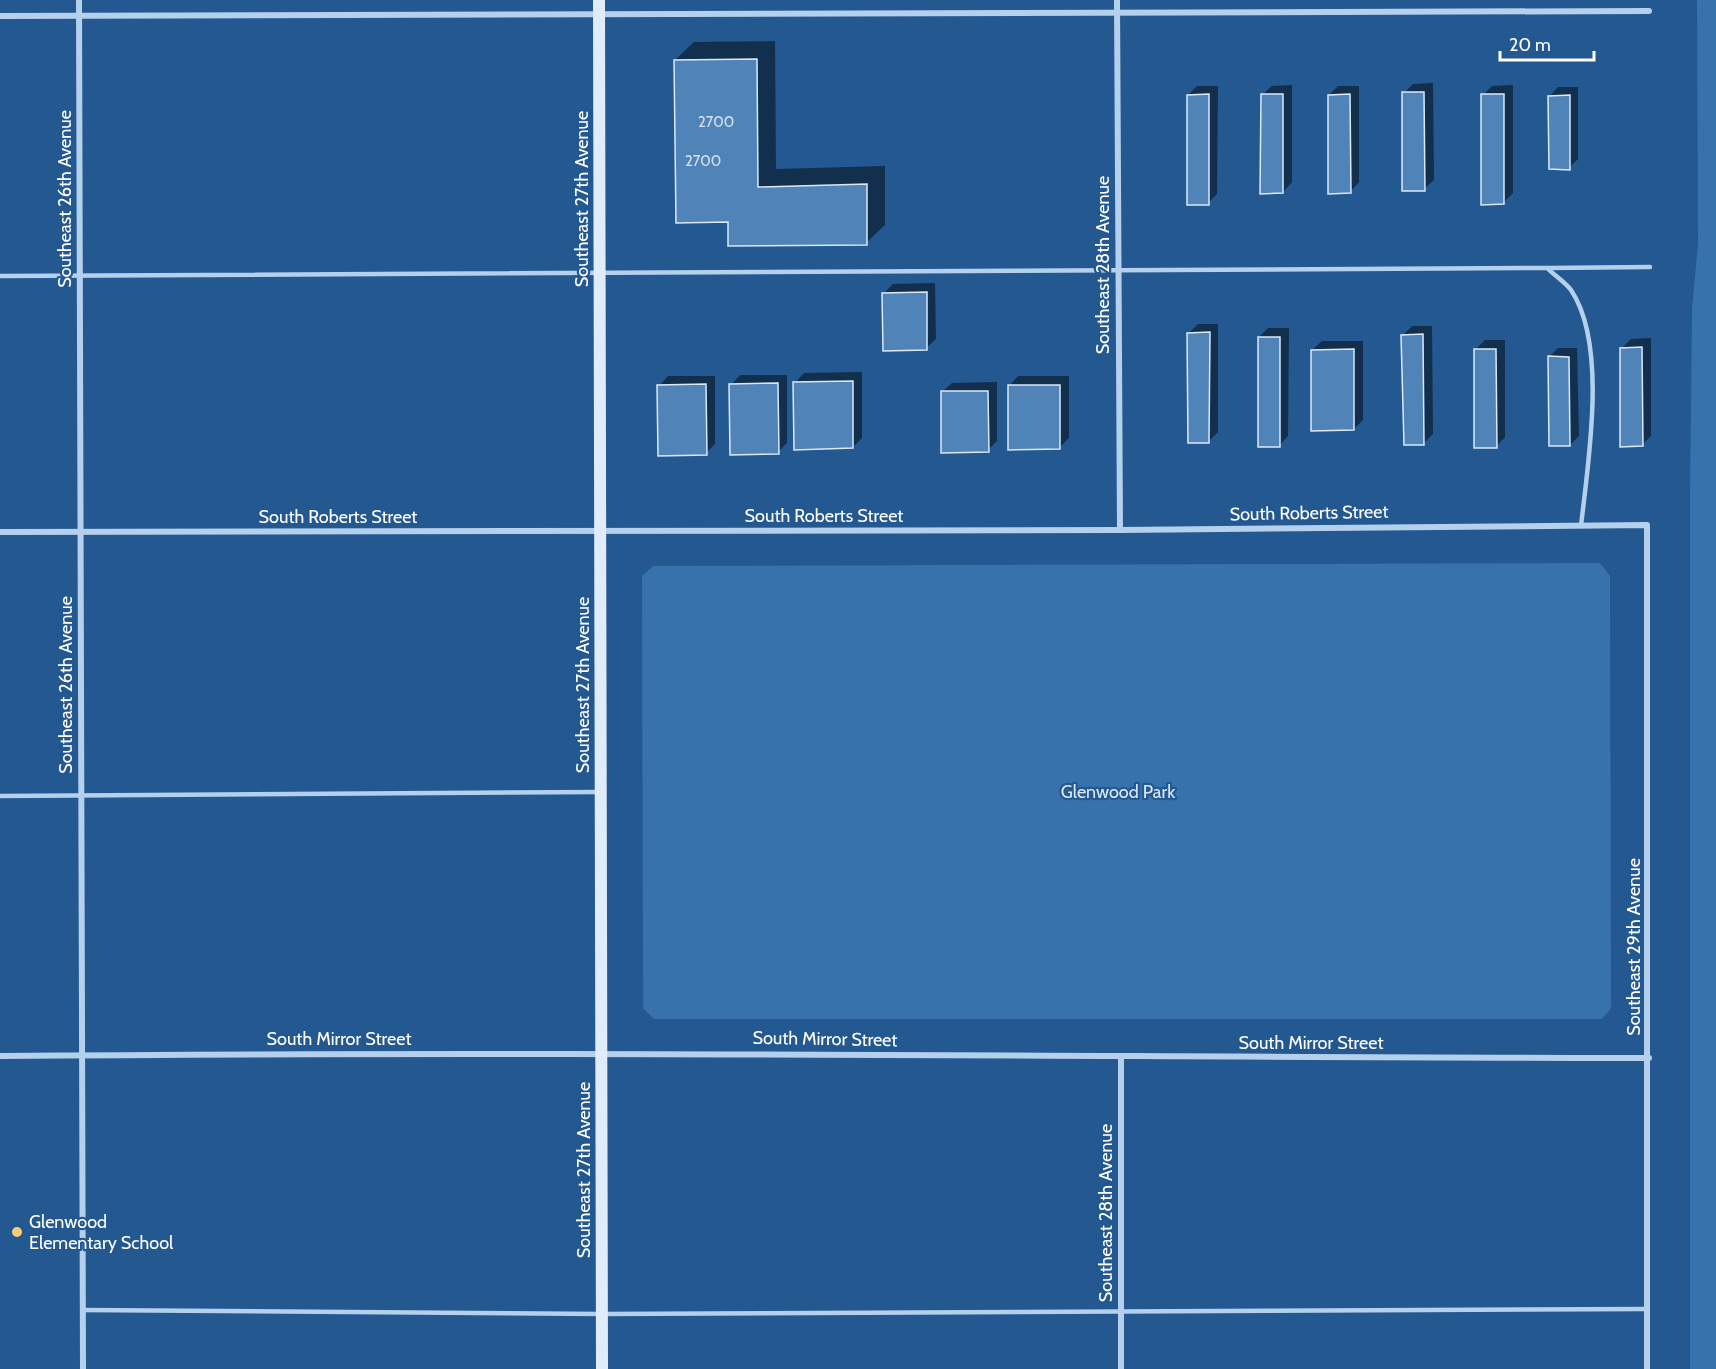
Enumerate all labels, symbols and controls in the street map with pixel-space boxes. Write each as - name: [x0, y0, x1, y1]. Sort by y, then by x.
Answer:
- scale bar: [1500, 24, 1594, 62]
- text: 20 m: [1509, 34, 1551, 56]
- street label: Southeast 26th Avenue: [54, 110, 76, 288]
- street label: Southeast 27th Avenue: [571, 111, 593, 287]
- house number: 2700: [698, 113, 734, 131]
- house number: 2700: [685, 152, 721, 170]
- street label: Southeast 28th Avenue: [1092, 176, 1114, 354]
- street label: South Roberts Street: [1229, 501, 1389, 525]
- street label: South Roberts Street: [745, 505, 903, 527]
- street label: South Roberts Street: [259, 506, 417, 528]
- street label: Southeast 26th Avenue: [55, 596, 77, 774]
- street label: Southeast 27th Avenue: [572, 597, 594, 773]
- park label: Glenwood Park: [1061, 781, 1176, 803]
- street label: Southeast 29th Avenue: [1623, 858, 1645, 1036]
- street label: South Mirror Street: [752, 1027, 898, 1051]
- street label: South Mirror Street: [266, 1028, 412, 1050]
- street label: South Mirror Street: [1238, 1032, 1384, 1054]
- street label: Southeast 27th Avenue: [573, 1082, 595, 1258]
- street label: Southeast 28th Avenue: [1095, 1124, 1117, 1302]
- place label: Glenwood Elementary School: [29, 1211, 174, 1254]
- marker: Glenwood Elementary School: [10, 1225, 24, 1239]

